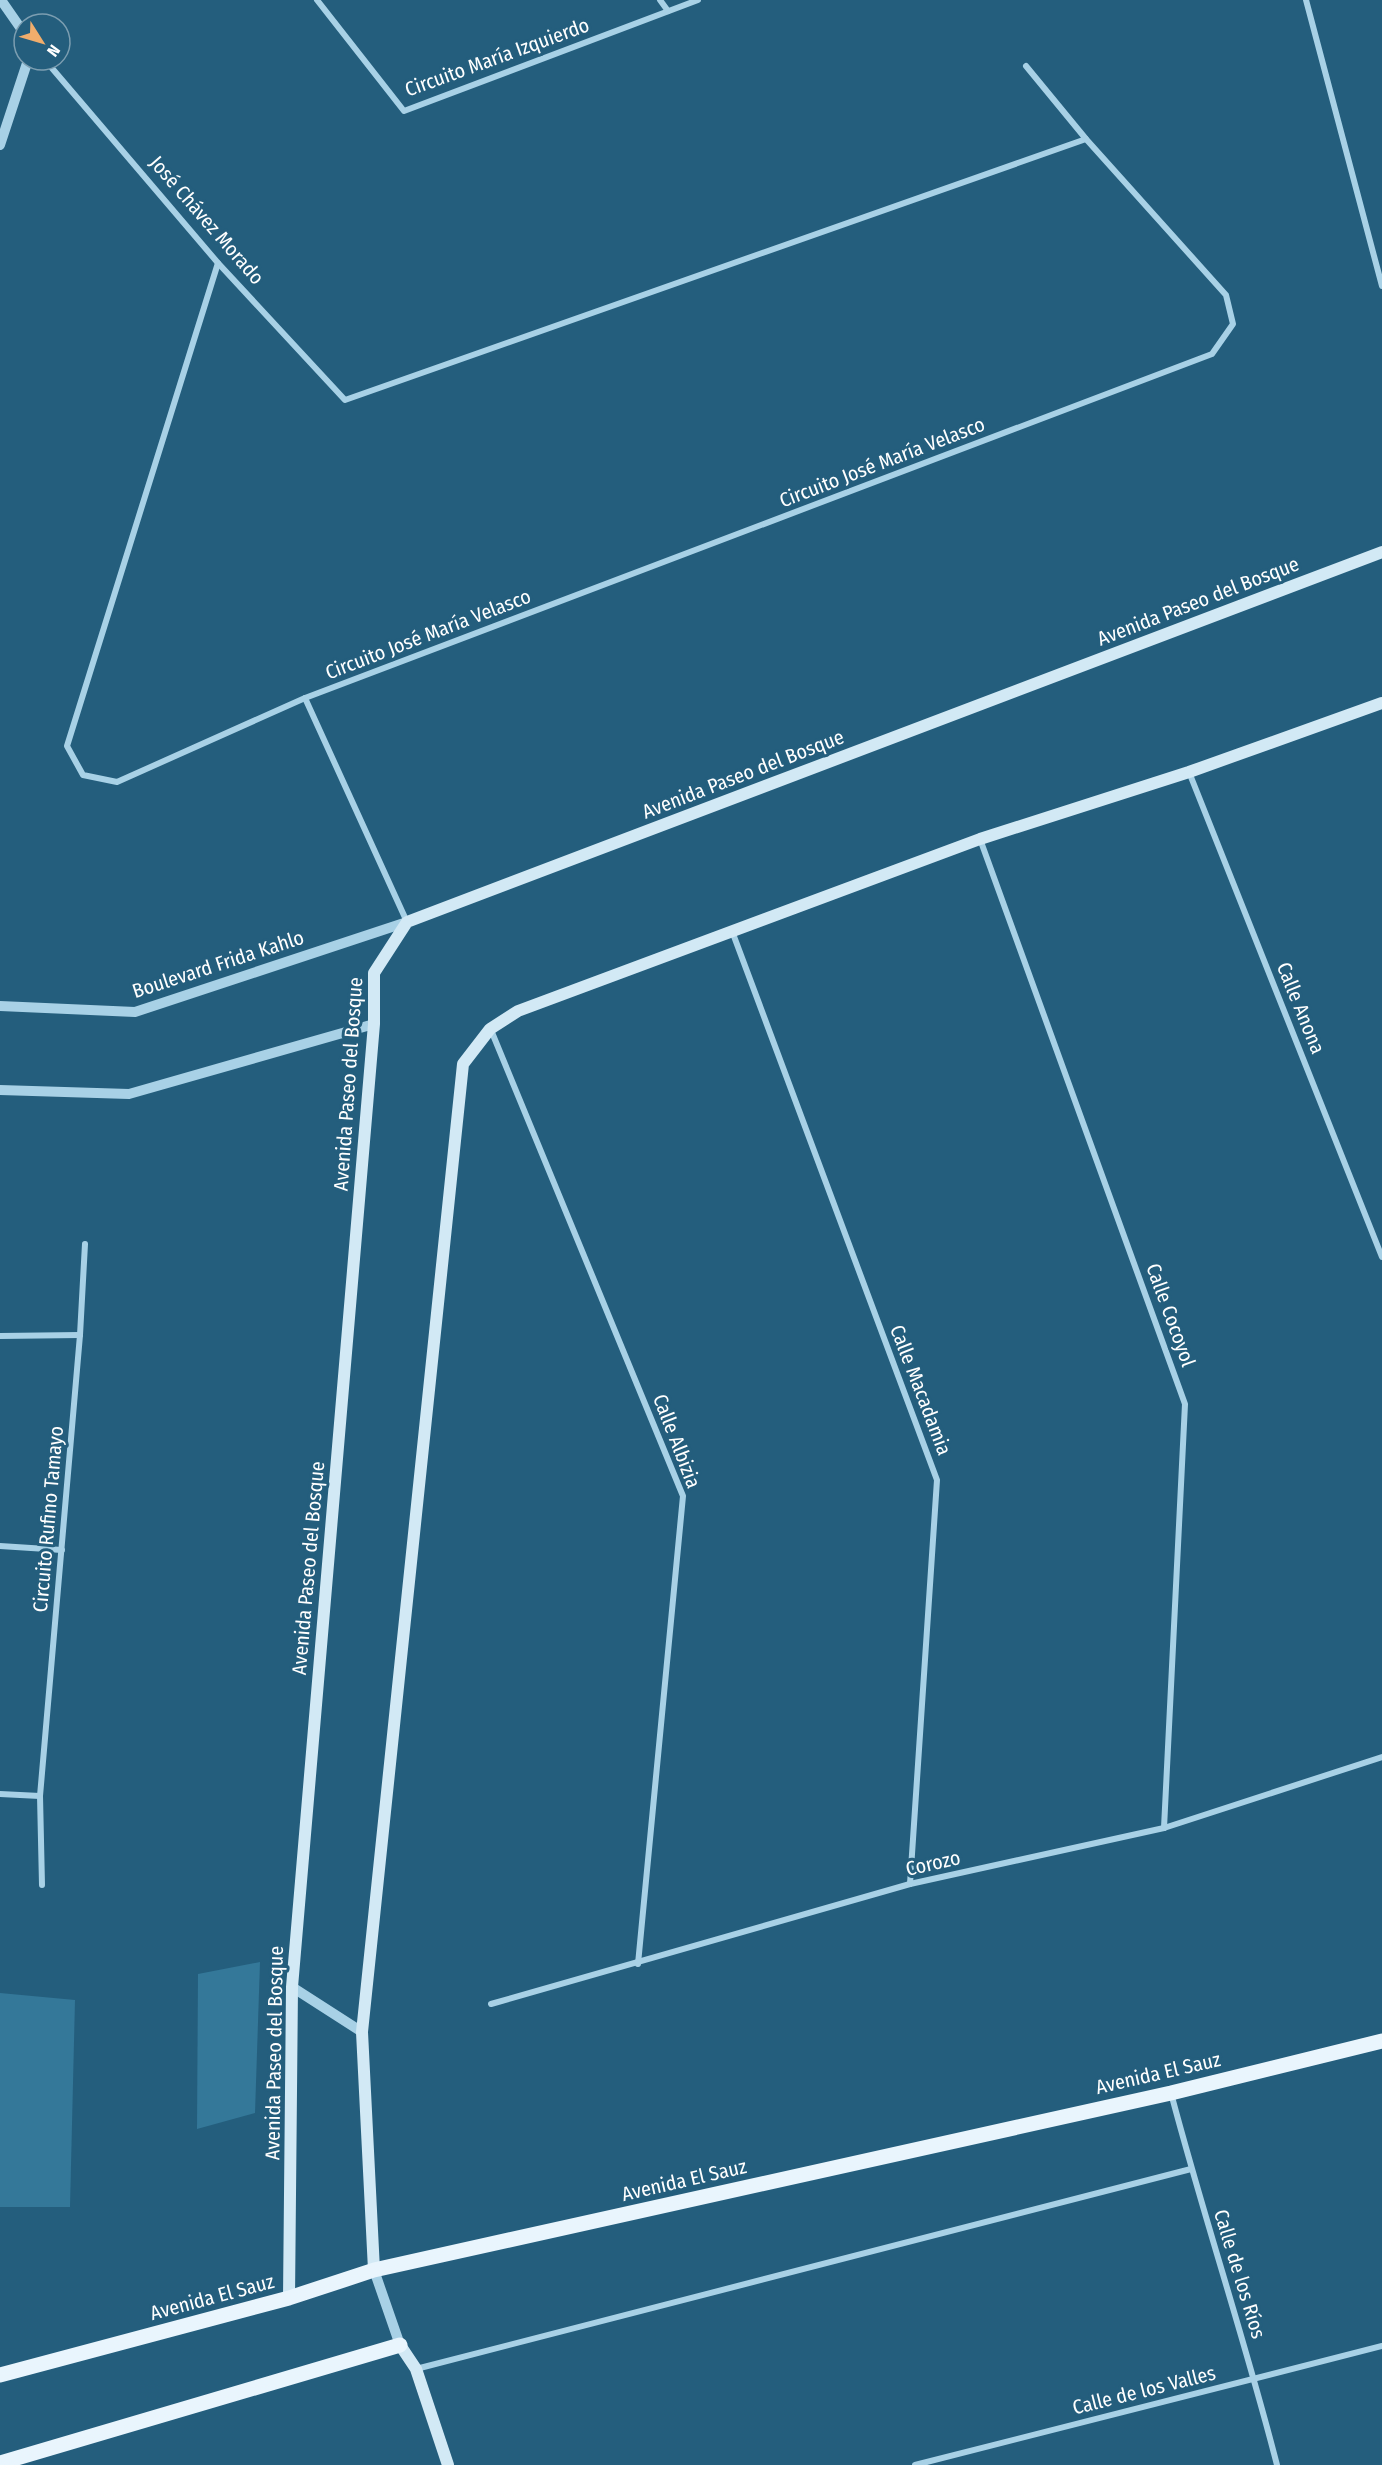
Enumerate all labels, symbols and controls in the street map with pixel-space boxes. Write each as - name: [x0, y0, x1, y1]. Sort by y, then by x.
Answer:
- north arrow: [12, 12, 72, 72]
- street label: Circuito María Izquierdo: [402, 12, 592, 102]
- text: N: [43, 41, 64, 60]
- street label: José Chávez Morado: [145, 151, 269, 289]
- street label: Circuito José María Velasco: [776, 412, 988, 512]
- street label: Avenida Paseo del Bosque: [1094, 551, 1302, 651]
- street label: Circuito José María Velasco: [322, 584, 534, 684]
- street label: Avenida Paseo del Bosque: [639, 724, 847, 824]
- street label: Boulevard Frida Kahlo: [129, 925, 307, 1003]
- street label: Calle Anona: [1272, 959, 1330, 1057]
- street label: Avenida Paseo del Bosque: [329, 976, 367, 1192]
- street label: Calle Cocoyol: [1141, 1260, 1201, 1370]
- street label: Calle Macadamia: [885, 1322, 957, 1458]
- street label: Calle Albizia: [648, 1391, 706, 1491]
- street label: Circuito Rufino Tamayo: [28, 1425, 68, 1613]
- street label: Avenida Paseo del Bosque: [287, 1460, 329, 1676]
- street label: Corozo: [903, 1845, 963, 1881]
- street label: Avenida Paseo del Bosque: [260, 1946, 288, 2160]
- street label: Avenida El Sauz: [1093, 2047, 1223, 2099]
- street label: Avenida El Sauz: [619, 2154, 749, 2206]
- street label: Calle de los Ríos: [1209, 2206, 1271, 2342]
- street label: Avenida El Sauz: [147, 2269, 277, 2325]
- street label: Calle de los Valles: [1070, 2361, 1218, 2419]

